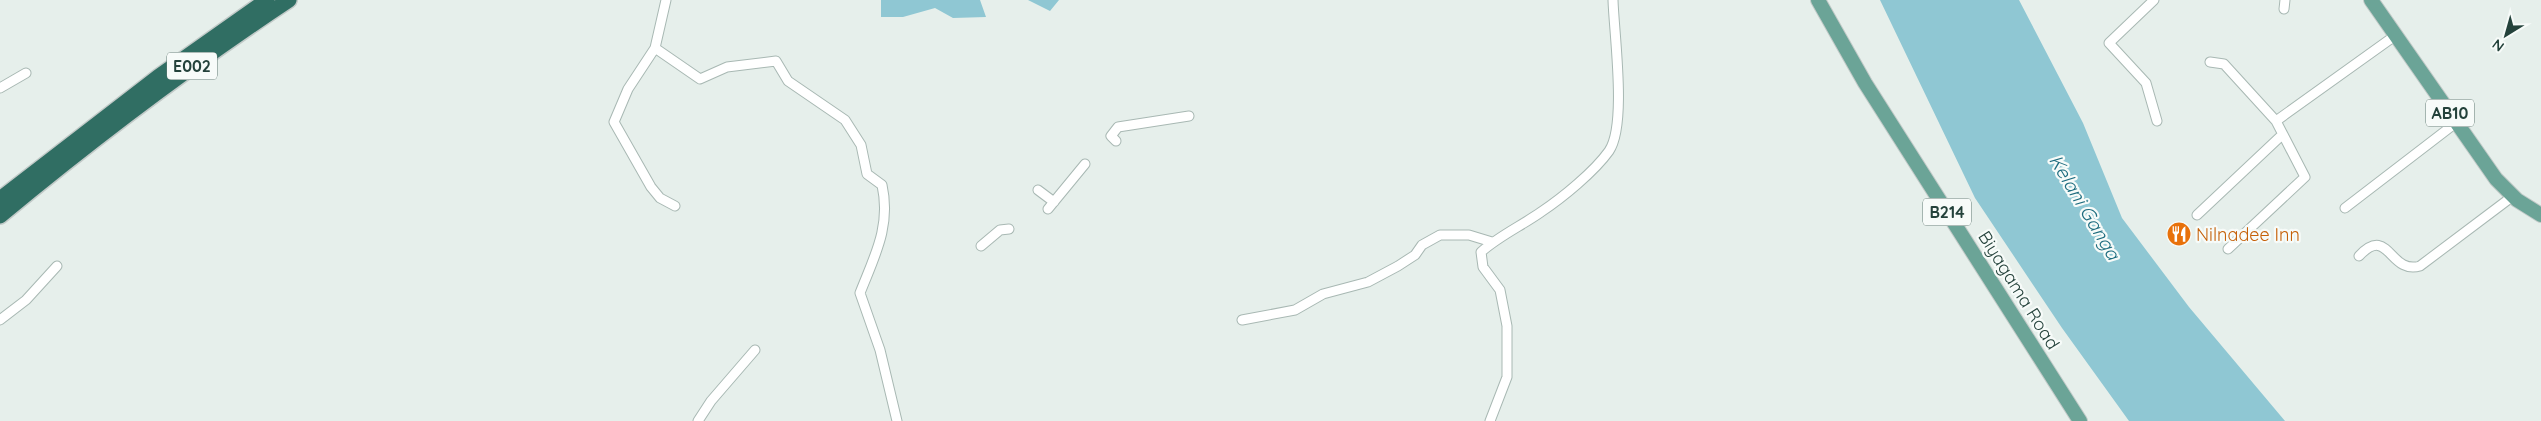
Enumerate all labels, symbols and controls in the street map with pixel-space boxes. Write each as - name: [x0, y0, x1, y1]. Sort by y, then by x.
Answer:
- north arrow: [2481, 10, 2531, 60]
- text: N: [2489, 35, 2508, 56]
- road number: E002: [167, 52, 217, 80]
- road number: AB10: [2426, 100, 2474, 126]
- water label: Kelani Ganga: [2044, 150, 2127, 265]
- road number: B214: [1923, 198, 1971, 226]
- restaurant icon: Nilnadee Inn: [2166, 221, 2192, 247]
- place label: Nilnadee Inn: [2196, 223, 2300, 246]
- street label: Biyagama Road: [1973, 226, 2065, 354]

